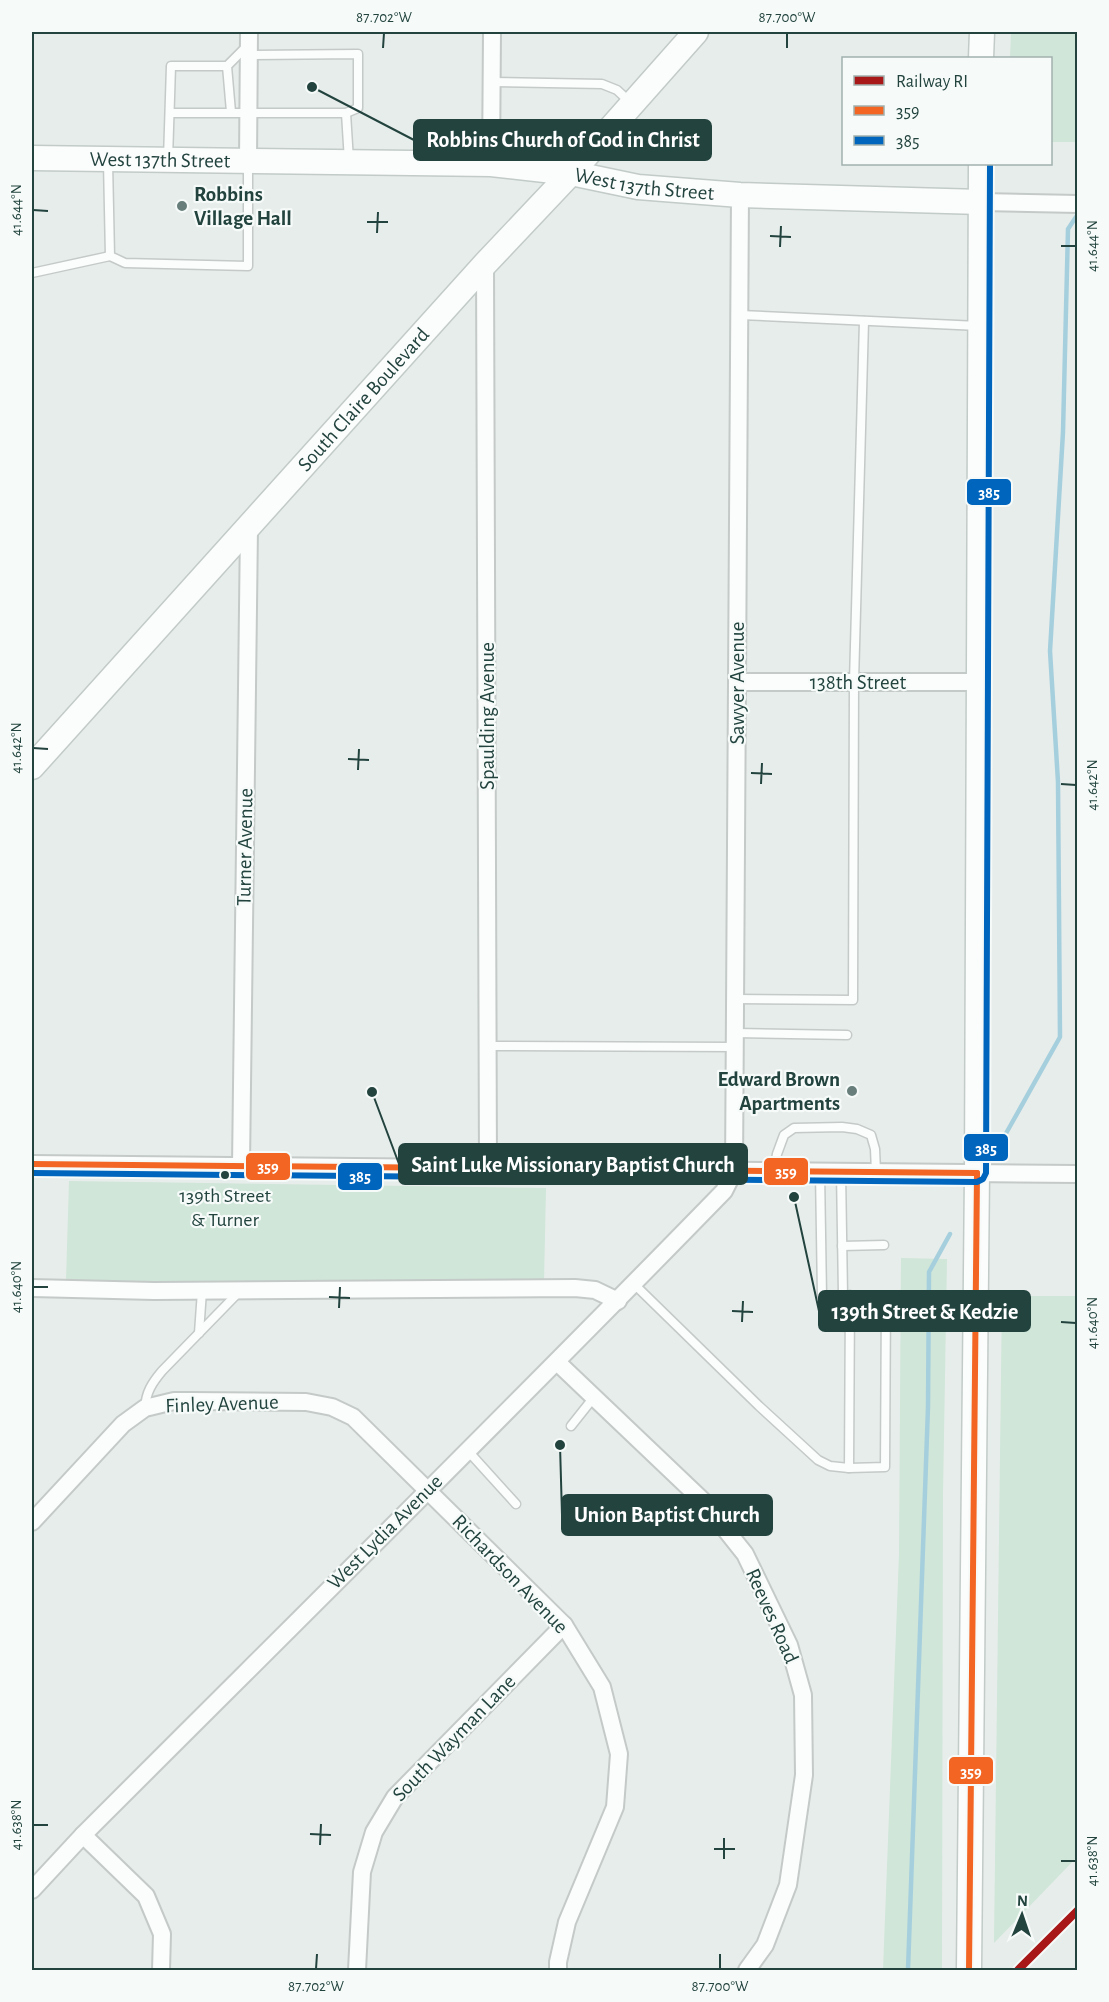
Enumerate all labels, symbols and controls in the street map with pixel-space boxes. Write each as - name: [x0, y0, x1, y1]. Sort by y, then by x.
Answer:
- text: 87.702°W: [356, 10, 412, 25]
- text: 87.700°W: [759, 10, 816, 25]
- legend: [842, 57, 1052, 165]
- text: Railway RI: [896, 73, 968, 91]
- text: 359: [896, 103, 919, 121]
- callout: Robbins Church of God in Christ: [414, 120, 711, 160]
- text: Robbins Church of God in Christ: [426, 129, 700, 151]
- text: 385: [896, 133, 919, 151]
- street label: West 137th Street: [90, 148, 231, 171]
- street label: West 137th Street: [573, 164, 715, 203]
- text: 41.644°N: [9, 184, 24, 236]
- place label: Robbins Village Hall: [194, 184, 292, 229]
- marker: Robbins Village Hall: [175, 199, 189, 213]
- text: 41.644°N: [1085, 220, 1100, 272]
- street label: South Claire Boulevard: [294, 323, 433, 475]
- line badge: 385: [966, 478, 1012, 506]
- text: 385: [978, 485, 1000, 501]
- street label: Sawyer Avenue: [727, 622, 748, 744]
- street label: Spaulding Avenue: [477, 642, 498, 790]
- street label: 138th Street: [810, 672, 906, 693]
- text: 41.642°N: [9, 722, 24, 774]
- text: 41.642°N: [1085, 759, 1100, 811]
- street label: Turner Avenue: [233, 788, 257, 906]
- place label: Edward Brown Apartments: [718, 1069, 840, 1114]
- marker: Edward Brown Apartments: [845, 1084, 859, 1098]
- line badge: 385: [963, 1133, 1009, 1162]
- text: 385: [975, 1141, 997, 1157]
- callout: Saint Luke Missionary Baptist Church: [399, 1144, 747, 1184]
- line badge: 359: [245, 1152, 291, 1181]
- text: Saint Luke Missionary Baptist Church: [411, 1154, 735, 1177]
- line badge: 359: [763, 1157, 809, 1186]
- text: 359: [257, 1159, 279, 1175]
- line badge: 385: [337, 1162, 383, 1191]
- text: 359: [775, 1164, 797, 1180]
- marker: 139th Street & Turner: [219, 1169, 231, 1181]
- text: 385: [349, 1169, 371, 1185]
- place label: 139th Street & Turner: [179, 1186, 271, 1230]
- text: 41.640°N: [9, 1261, 24, 1313]
- callout: 139th Street & Kedzie: [819, 1291, 1030, 1331]
- text: 41.640°N: [1085, 1297, 1100, 1349]
- text: 139th Street & Kedzie: [832, 1301, 1018, 1323]
- street label: Finley Avenue: [165, 1392, 279, 1416]
- street label: West Lydia Avenue: [324, 1471, 446, 1593]
- callout: Union Baptist Church: [562, 1495, 772, 1535]
- text: Union Baptist Church: [574, 1504, 760, 1526]
- street label: Richardson Avenue: [448, 1511, 572, 1637]
- street label: Reeves Road: [742, 1565, 802, 1667]
- street label: South Wayman Lane: [388, 1671, 520, 1805]
- line badge: 359: [948, 1756, 994, 1785]
- text: 359: [960, 1764, 982, 1780]
- text: 41.638°N: [9, 1800, 24, 1850]
- text: 41.638°N: [1085, 1836, 1100, 1886]
- north arrow: [992, 1885, 1052, 1945]
- text: N: [1017, 1893, 1028, 1909]
- text: 87.702°W: [288, 1979, 344, 1994]
- text: 87.700°W: [692, 1979, 749, 1994]

